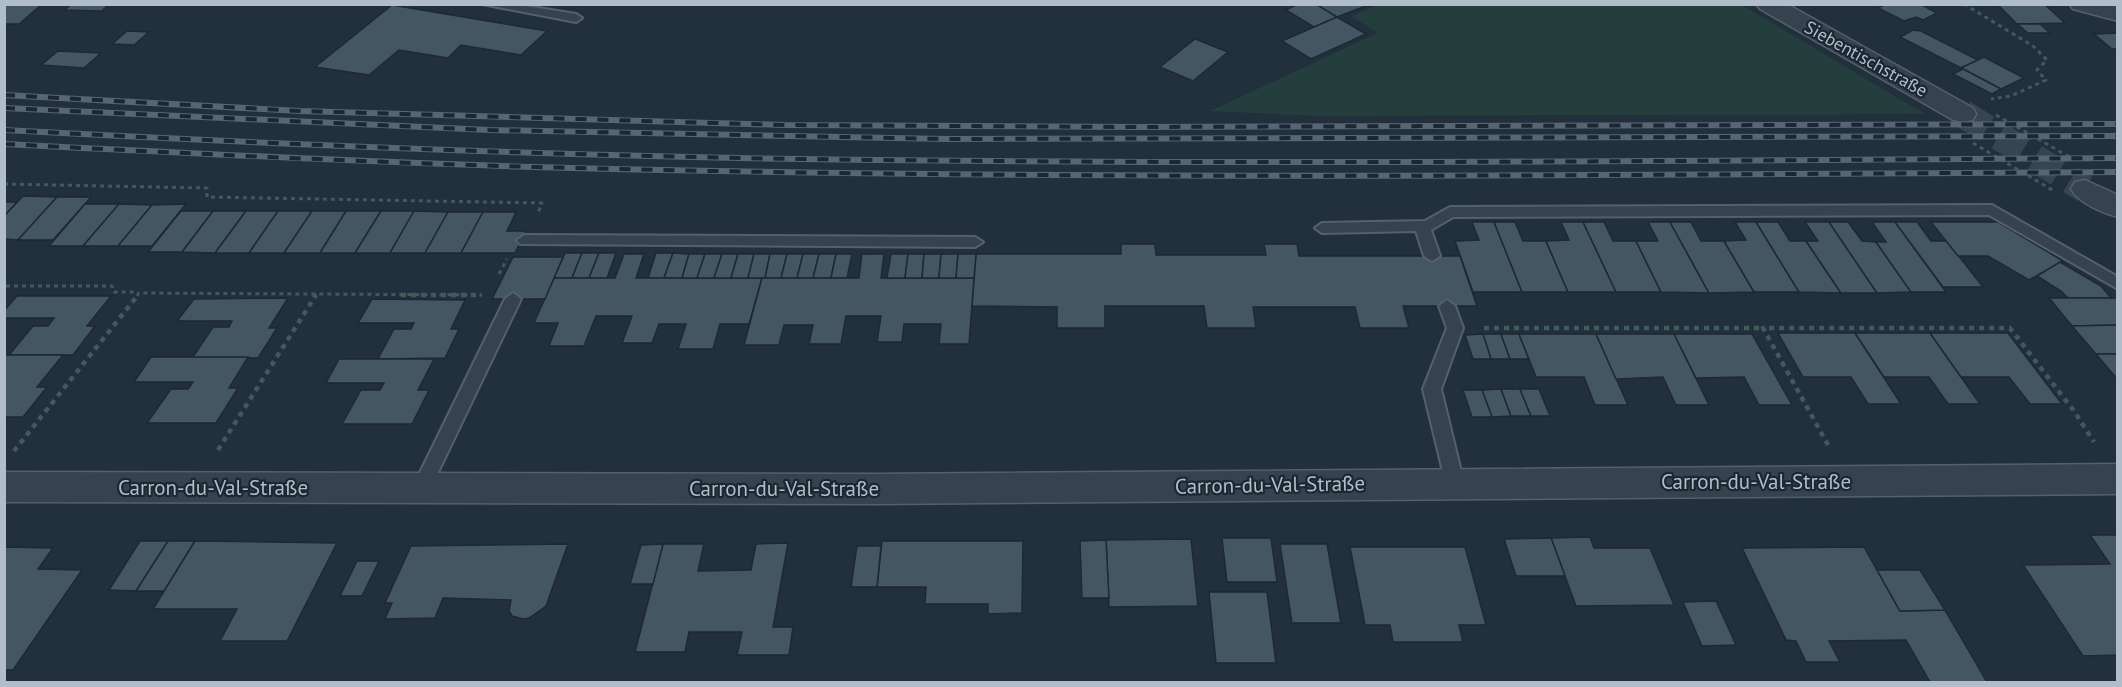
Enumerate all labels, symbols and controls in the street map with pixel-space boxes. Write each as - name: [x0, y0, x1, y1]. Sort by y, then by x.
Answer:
- street label: Siebentischstraße: [1801, 15, 1932, 102]
- street label: Carron-du-Val-Straße: [1661, 468, 1851, 495]
- street label: Carron-du-Val-Straße: [1175, 469, 1365, 500]
- street label: Carron-du-Val-Straße: [118, 474, 308, 501]
- street label: Carron-du-Val-Straße: [689, 475, 879, 502]

